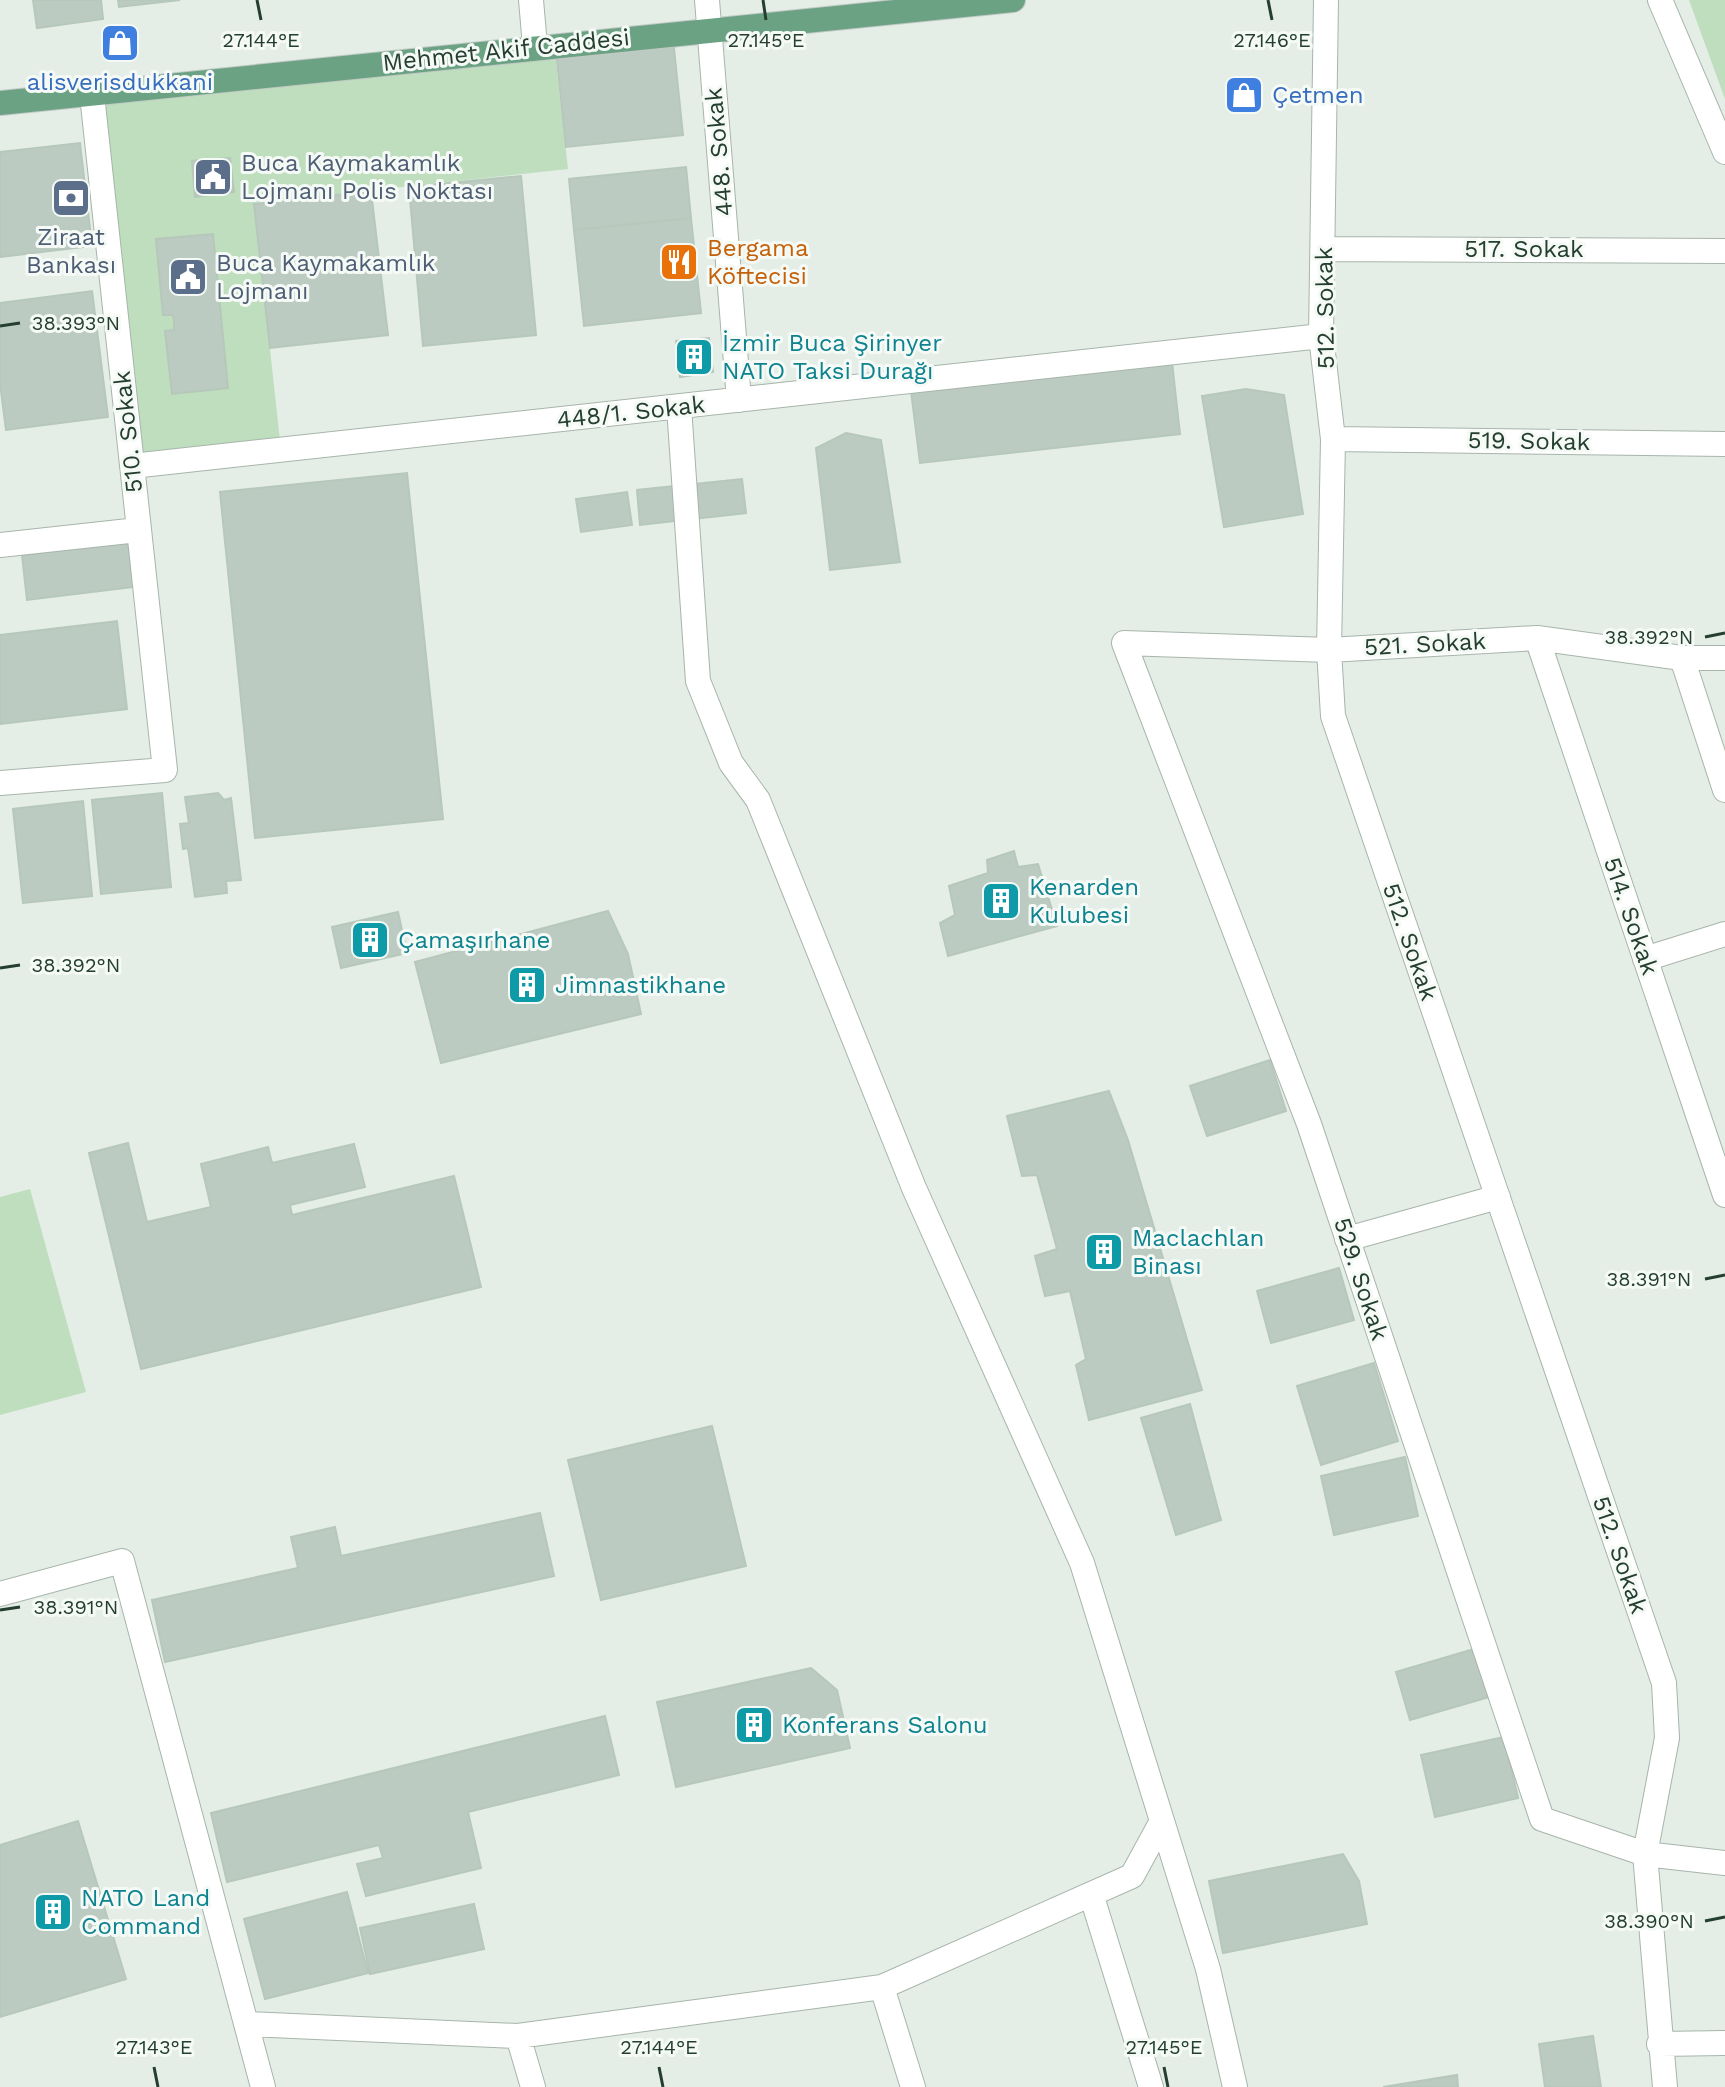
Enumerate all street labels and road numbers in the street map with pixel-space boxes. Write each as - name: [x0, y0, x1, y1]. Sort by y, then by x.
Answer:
- street label: Mehmet Akif Caddesi: [381, 23, 631, 77]
- street label: 448. Sokak: [699, 86, 739, 217]
- street label: 517. Sokak: [1464, 235, 1584, 263]
- street label: 512. Sokak: [1310, 246, 1340, 369]
- street label: 510. Sokak: [108, 369, 148, 494]
- street label: 448/1. Sokak: [556, 390, 707, 434]
- street label: 519. Sokak: [1467, 426, 1591, 456]
- street label: 521. Sokak: [1363, 627, 1487, 661]
- street label: 514. Sokak: [1598, 853, 1664, 979]
- street label: 512. Sokak: [1377, 880, 1443, 1005]
- street label: 529. Sokak: [1328, 1214, 1394, 1344]
- street label: 512. Sokak: [1587, 1493, 1653, 1618]

